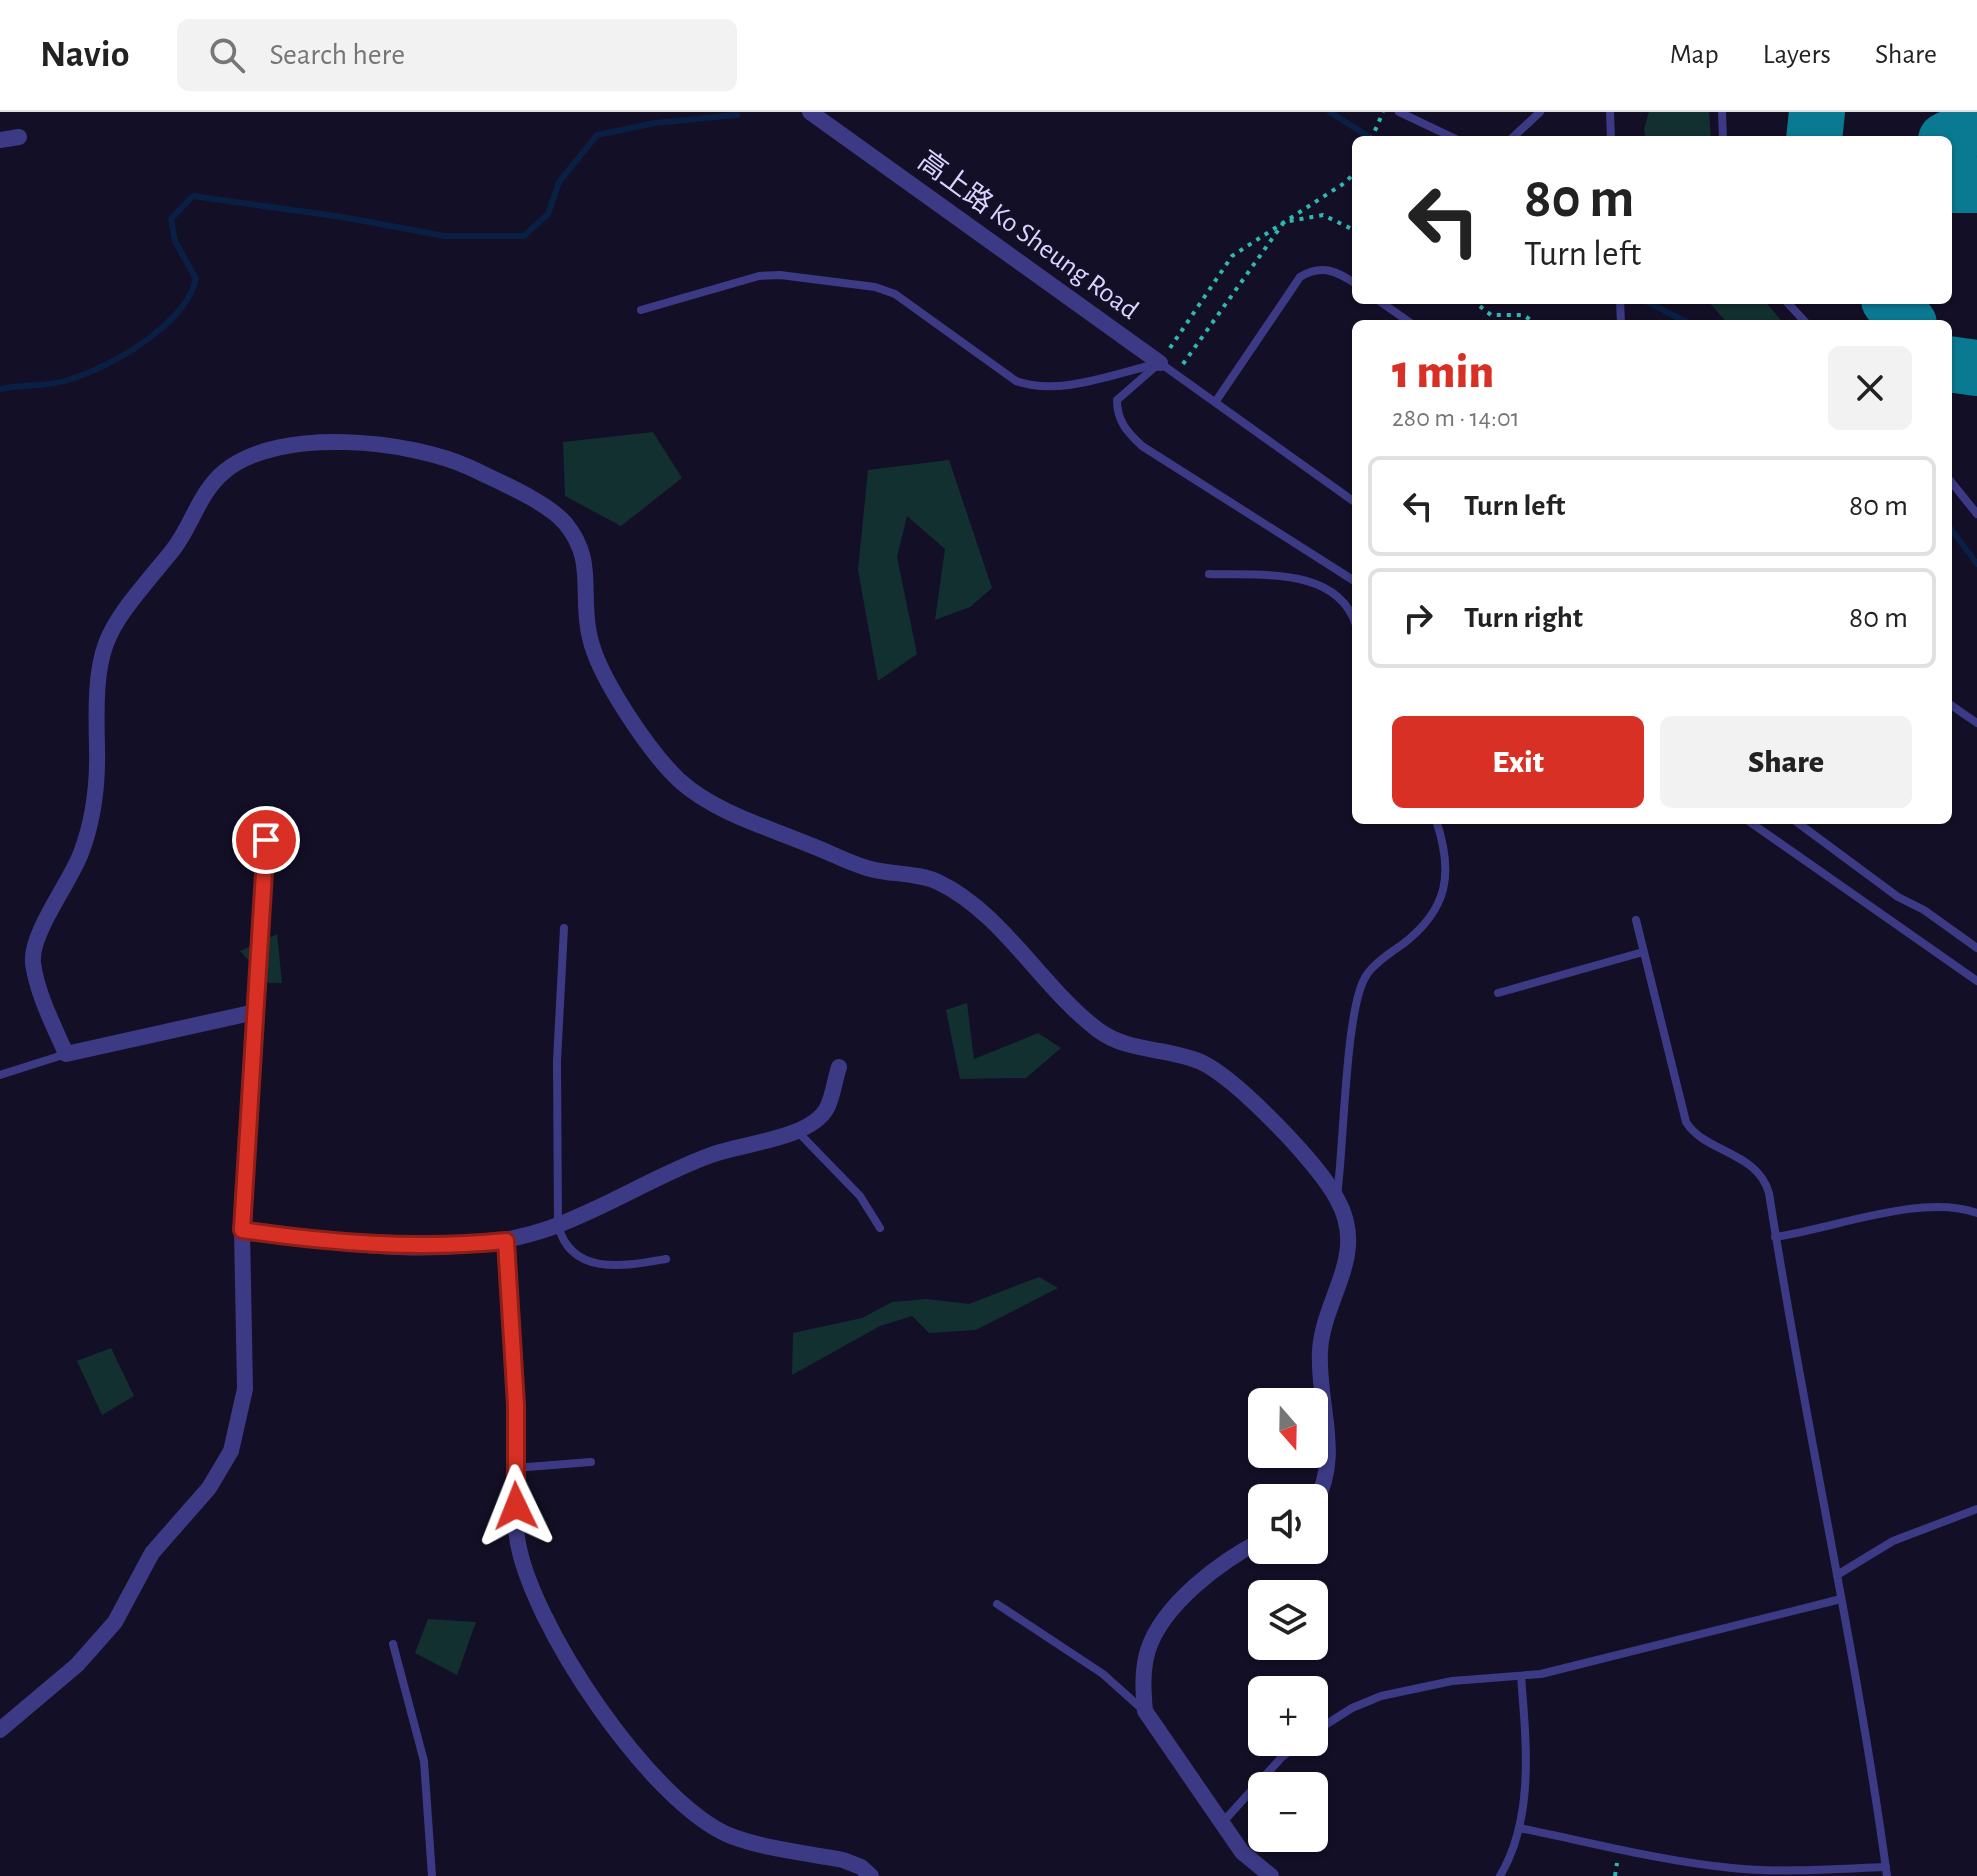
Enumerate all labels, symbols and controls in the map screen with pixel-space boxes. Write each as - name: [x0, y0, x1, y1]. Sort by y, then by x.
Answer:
- search box: [177, 19, 737, 91]
- icon: search: [205, 33, 249, 77]
- text: Navio: [40, 36, 129, 74]
- text: Search here: [269, 40, 405, 70]
- text: Map: [1670, 41, 1719, 69]
- text: Layers: [1763, 41, 1831, 69]
- text: Share: [1875, 41, 1937, 69]
- street label: 高上路 Ko Sheung Road: [913, 145, 1144, 325]
- icon: left: [1392, 168, 1496, 272]
- text: 80 m: [1524, 171, 1634, 227]
- text: Turn left: [1524, 236, 1641, 272]
- button: close: [1828, 346, 1912, 430]
- text: 1 min: [1392, 349, 1494, 397]
- text: 280 m · 14:01: [1392, 405, 1520, 431]
- icon: left: [1396, 484, 1440, 528]
- text: Turn left: [1464, 491, 1565, 521]
- text: 80 m: [1849, 491, 1908, 521]
- icon: right: [1396, 596, 1440, 640]
- text: Turn right: [1464, 603, 1583, 633]
- text: 80 m: [1849, 603, 1908, 633]
- button: Exit: [1392, 716, 1644, 808]
- button: Share: [1660, 716, 1912, 808]
- pin: [232, 806, 300, 874]
- icon: arrive: [244, 818, 288, 862]
- north arrow: [1248, 1388, 1328, 1468]
- map controls: [1248, 1388, 1328, 1852]
- position arrow: [474, 1464, 558, 1548]
- button: sound: [1248, 1484, 1328, 1564]
- button: layers: [1248, 1580, 1328, 1660]
- button: +: [1248, 1676, 1328, 1756]
- button: −: [1248, 1772, 1328, 1852]

